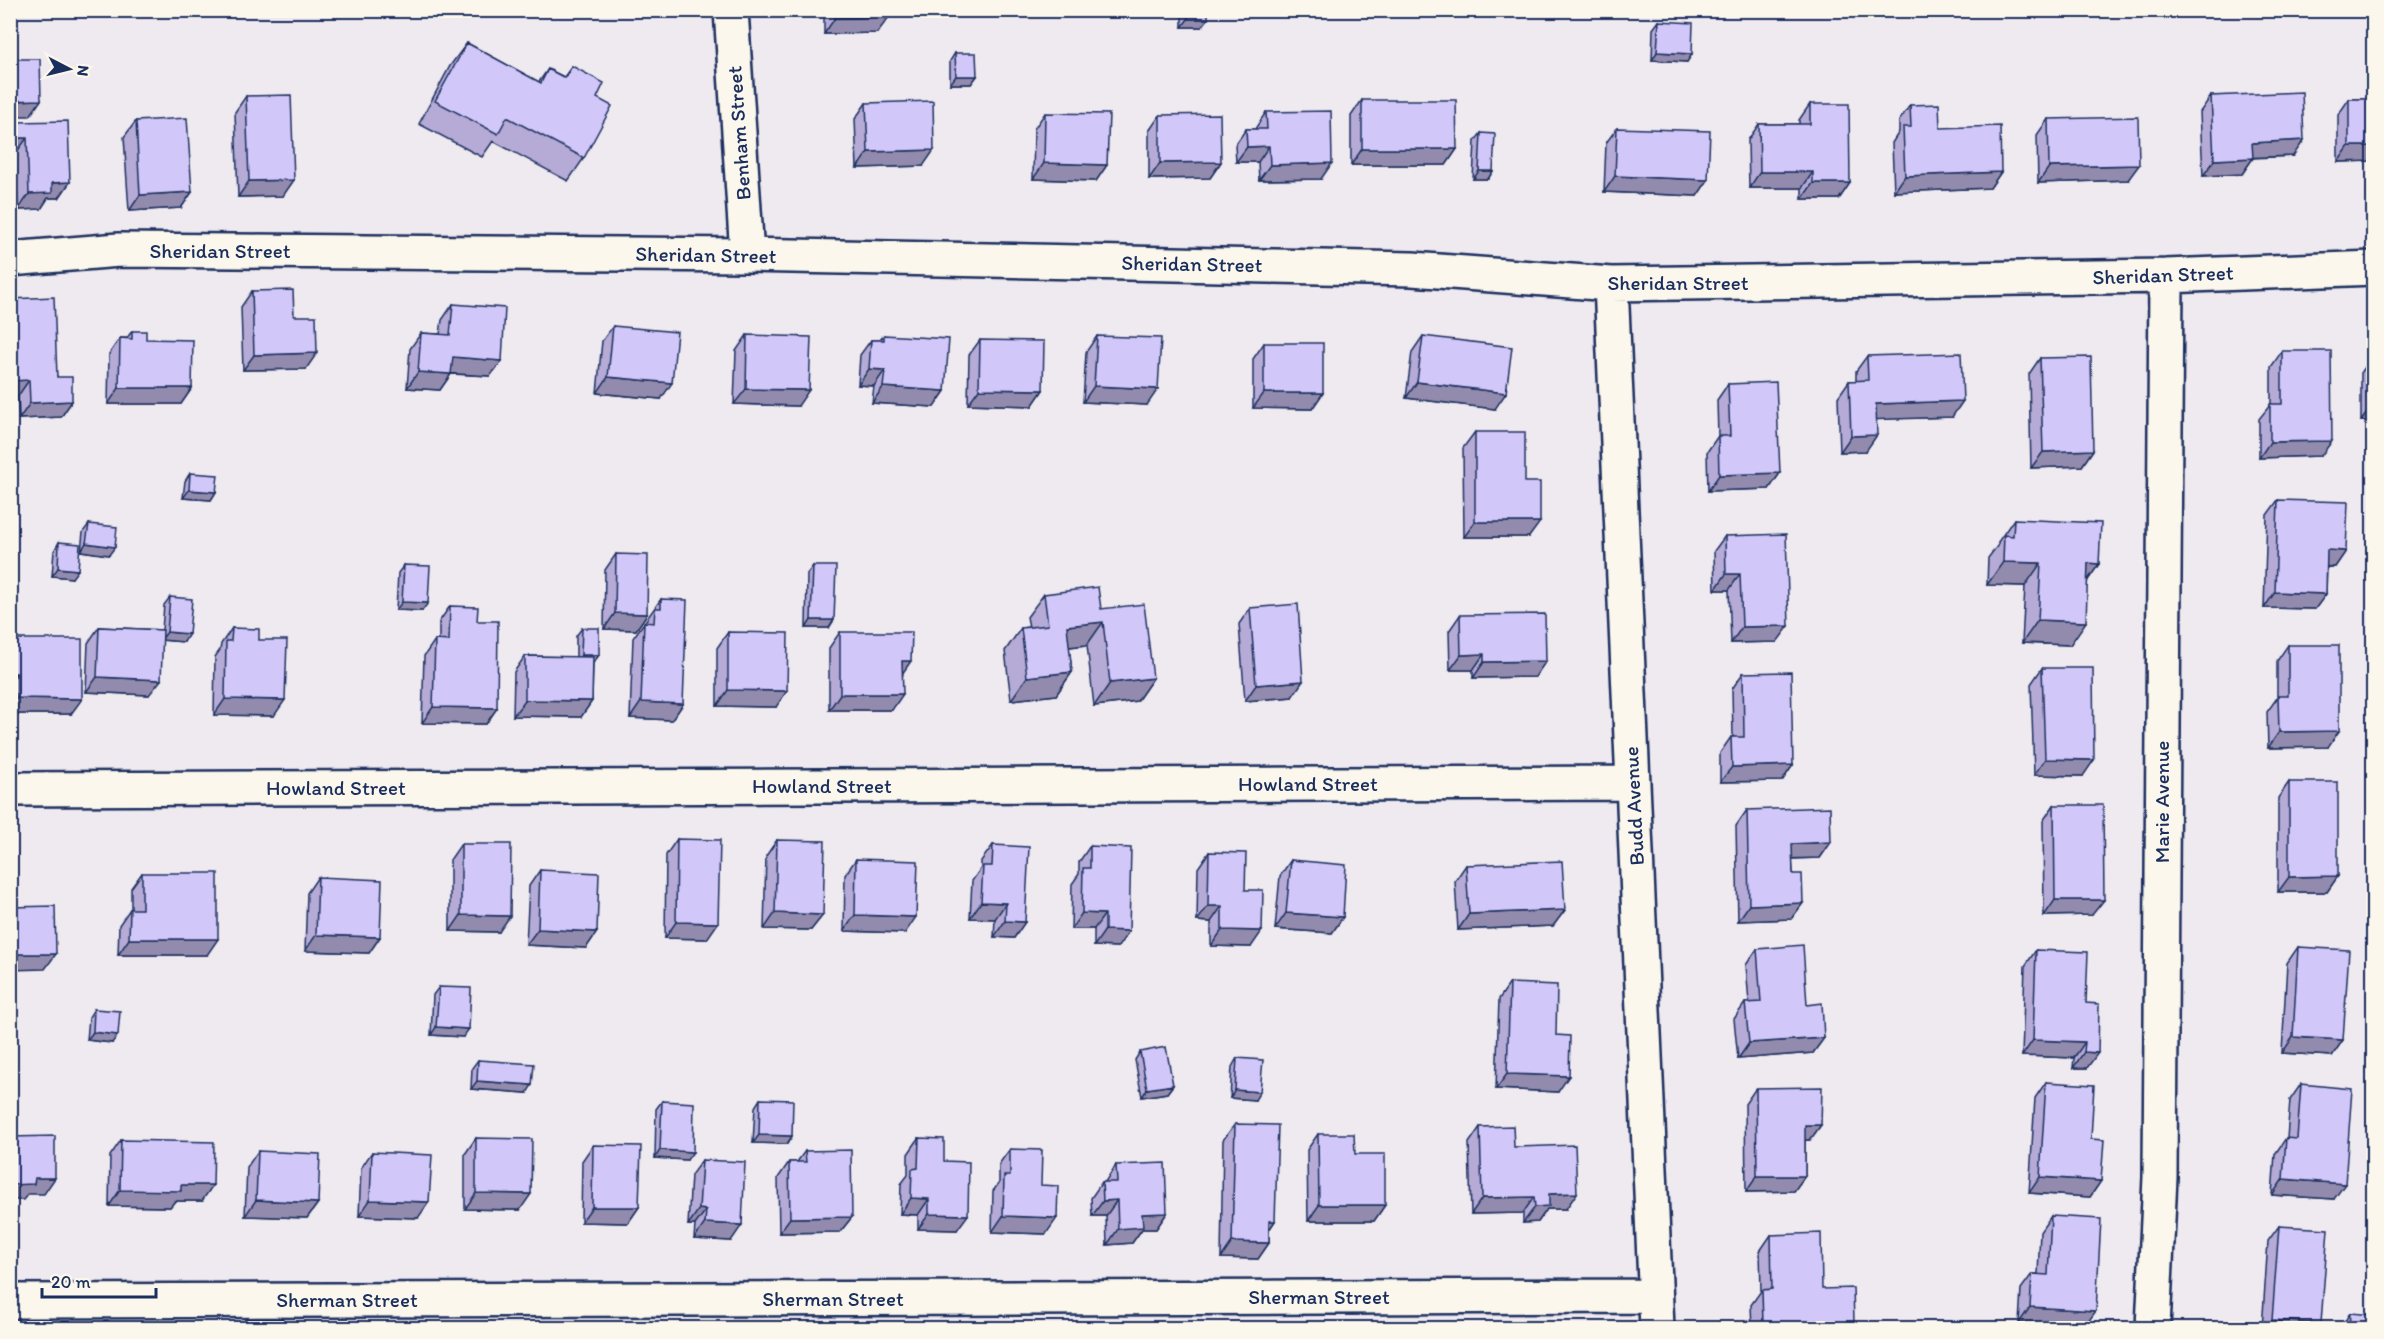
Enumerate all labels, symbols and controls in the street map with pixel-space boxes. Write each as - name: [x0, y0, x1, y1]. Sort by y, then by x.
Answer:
- north arrow: [39, 39, 99, 99]
- text: N: [73, 64, 93, 77]
- street label: Benham Street: [721, 65, 756, 201]
- street label: Sheridan Street: [149, 238, 291, 263]
- street label: Sheridan Street: [635, 241, 777, 268]
- street label: Sheridan Street: [1121, 250, 1263, 277]
- street label: Sheridan Street: [2092, 260, 2234, 289]
- street label: Sheridan Street: [1607, 270, 1749, 295]
- street label: Marie Avenue: [2149, 741, 2174, 863]
- street label: Budd Avenue: [1618, 746, 1649, 866]
- street label: Howland Street: [1238, 771, 1378, 796]
- street label: Howland Street: [752, 773, 892, 798]
- street label: Howland Street: [266, 775, 406, 800]
- scale bar: [42, 1261, 156, 1299]
- text: 20 m: [51, 1271, 91, 1293]
- street label: Sherman Street: [1248, 1284, 1390, 1309]
- street label: Sherman Street: [762, 1286, 904, 1311]
- street label: Sherman Street: [276, 1287, 418, 1312]

